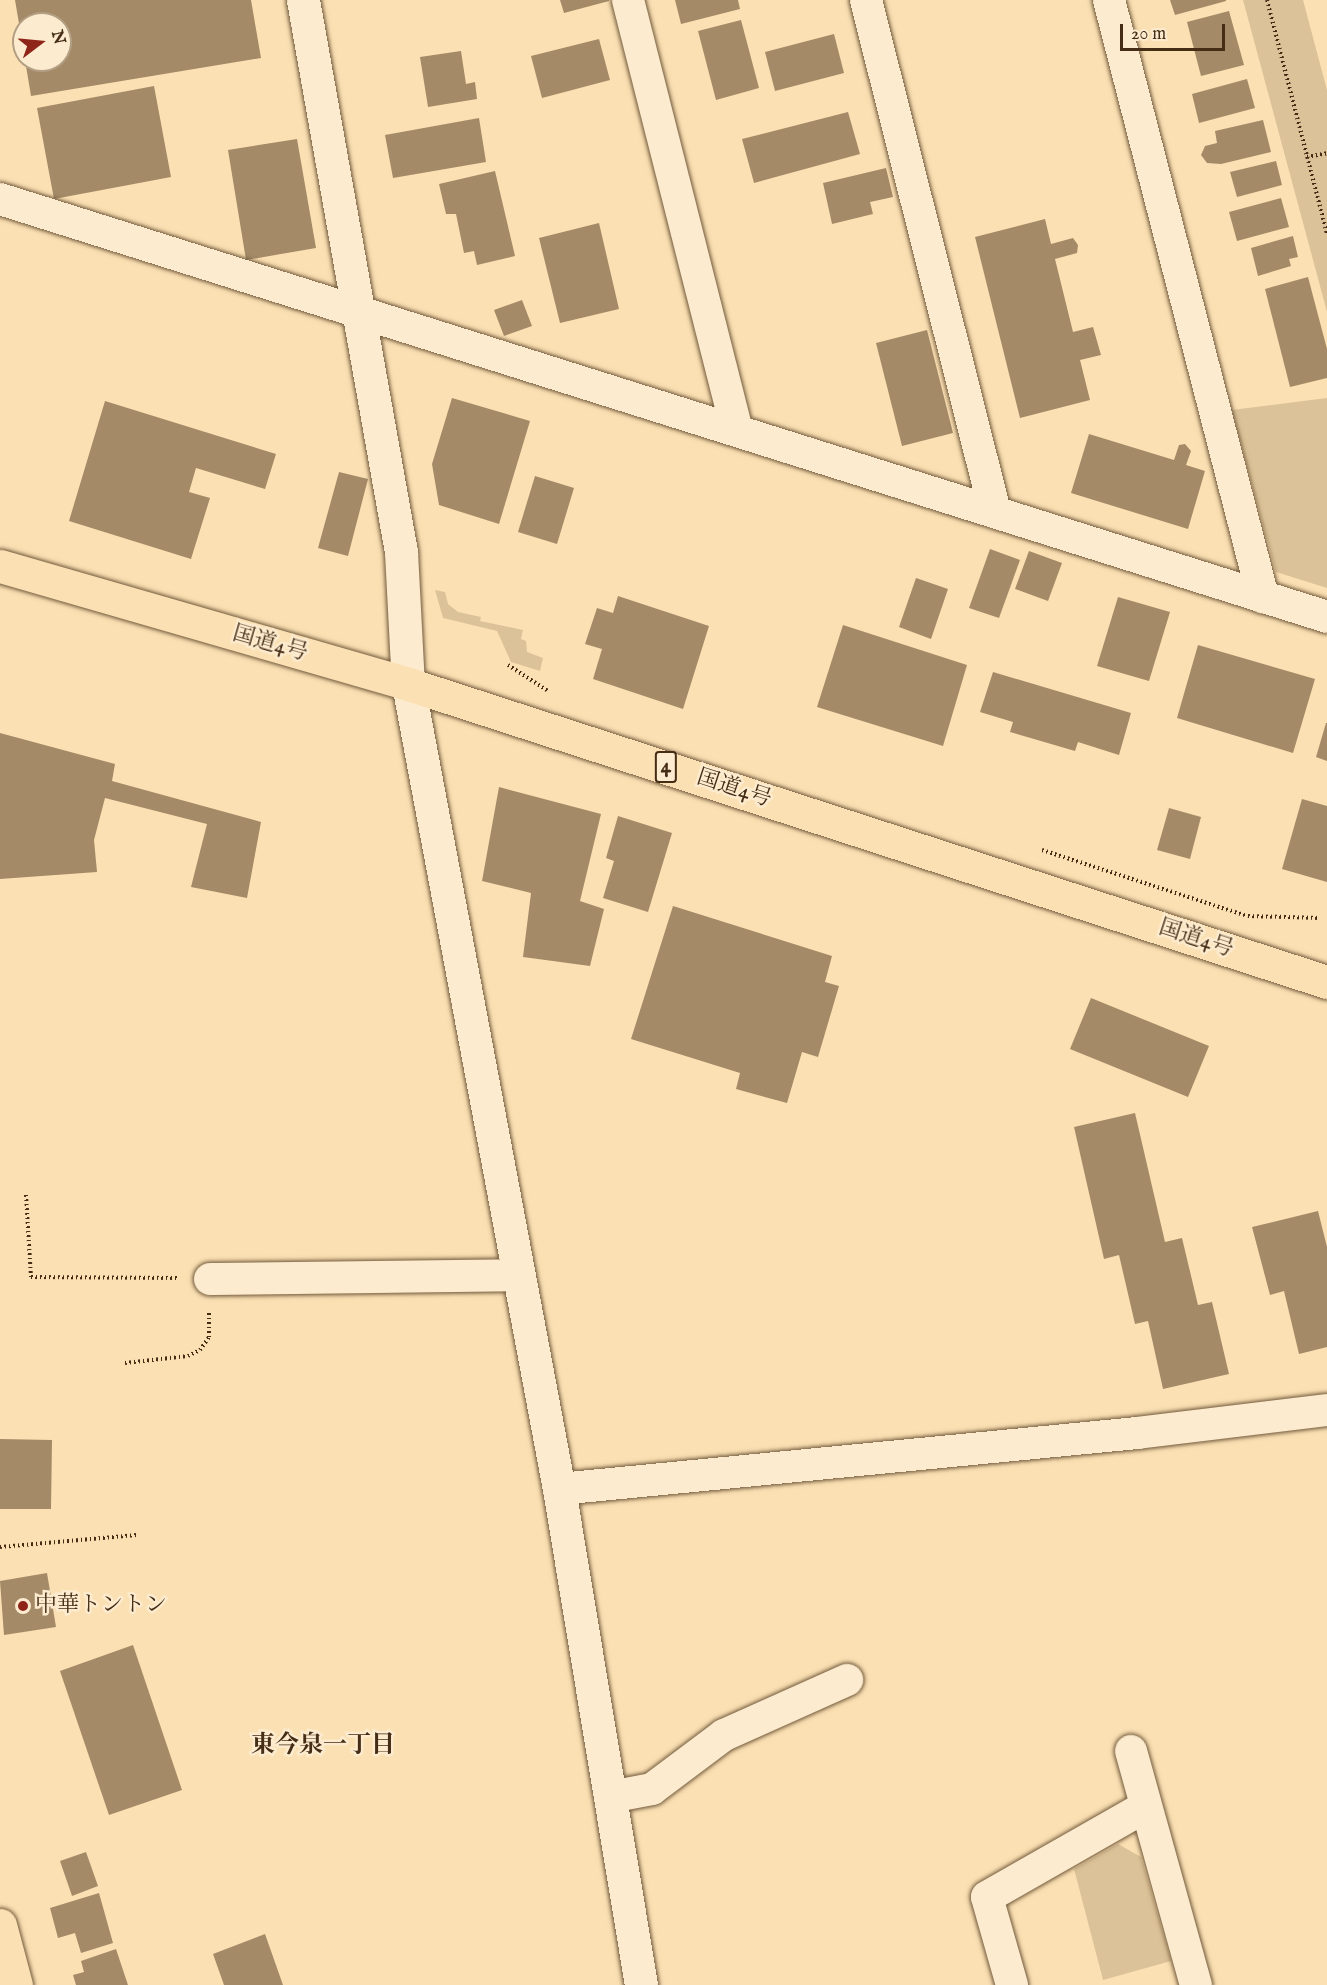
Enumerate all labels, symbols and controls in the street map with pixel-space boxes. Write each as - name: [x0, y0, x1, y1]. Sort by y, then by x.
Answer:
- north arrow: [12, 12, 72, 72]
- scale bar: [1123, 12, 1228, 50]
- text: 20 m: [1131, 23, 1166, 46]
- text: N: [46, 28, 69, 47]
- street label: 国道4号: [229, 621, 311, 667]
- road number: 4: [654, 749, 678, 785]
- street label: 国道4号: [693, 765, 775, 813]
- street label: 国道4号: [1155, 915, 1237, 963]
- place label: 中華トントン: [35, 1593, 167, 1619]
- marker: 中華トントン: [16, 1599, 30, 1613]
- district label: 東今泉一丁目: [251, 1732, 395, 1760]

